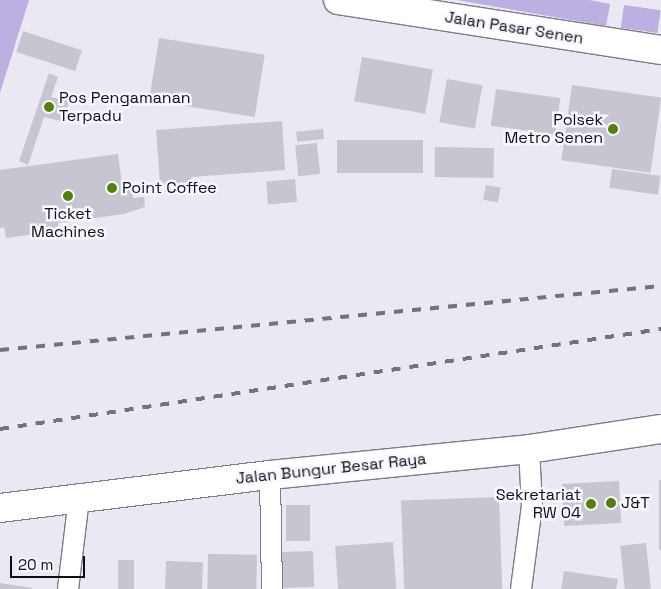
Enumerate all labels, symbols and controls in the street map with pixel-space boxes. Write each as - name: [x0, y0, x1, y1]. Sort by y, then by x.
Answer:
- street label: Jalan Pasar Senen: [443, 8, 585, 48]
- place label: Pos Pengamanan Terpadu: [59, 88, 191, 126]
- marker: Pos Pengamanan Terpadu: [43, 101, 55, 113]
- place label: Polsek Metro Senen: [505, 110, 603, 148]
- marker: Polsek Metro Senen: [607, 123, 619, 135]
- place label: Point Coffee: [122, 178, 217, 198]
- marker: Point Coffee: [106, 182, 118, 194]
- marker: Ticket Machines: [62, 190, 74, 202]
- place label: Ticket Machines: [31, 204, 105, 242]
- street label: Jalan Bungur Besar Raya: [235, 449, 427, 489]
- place label: Sekretariat RW 04: [496, 485, 581, 523]
- place label: J&T: [621, 493, 650, 513]
- marker: J&T: [605, 497, 617, 509]
- marker: Sekretariat RW 04: [585, 498, 597, 510]
- scale bar: [12, 546, 88, 578]
- text: 20 m: [18, 555, 53, 574]

